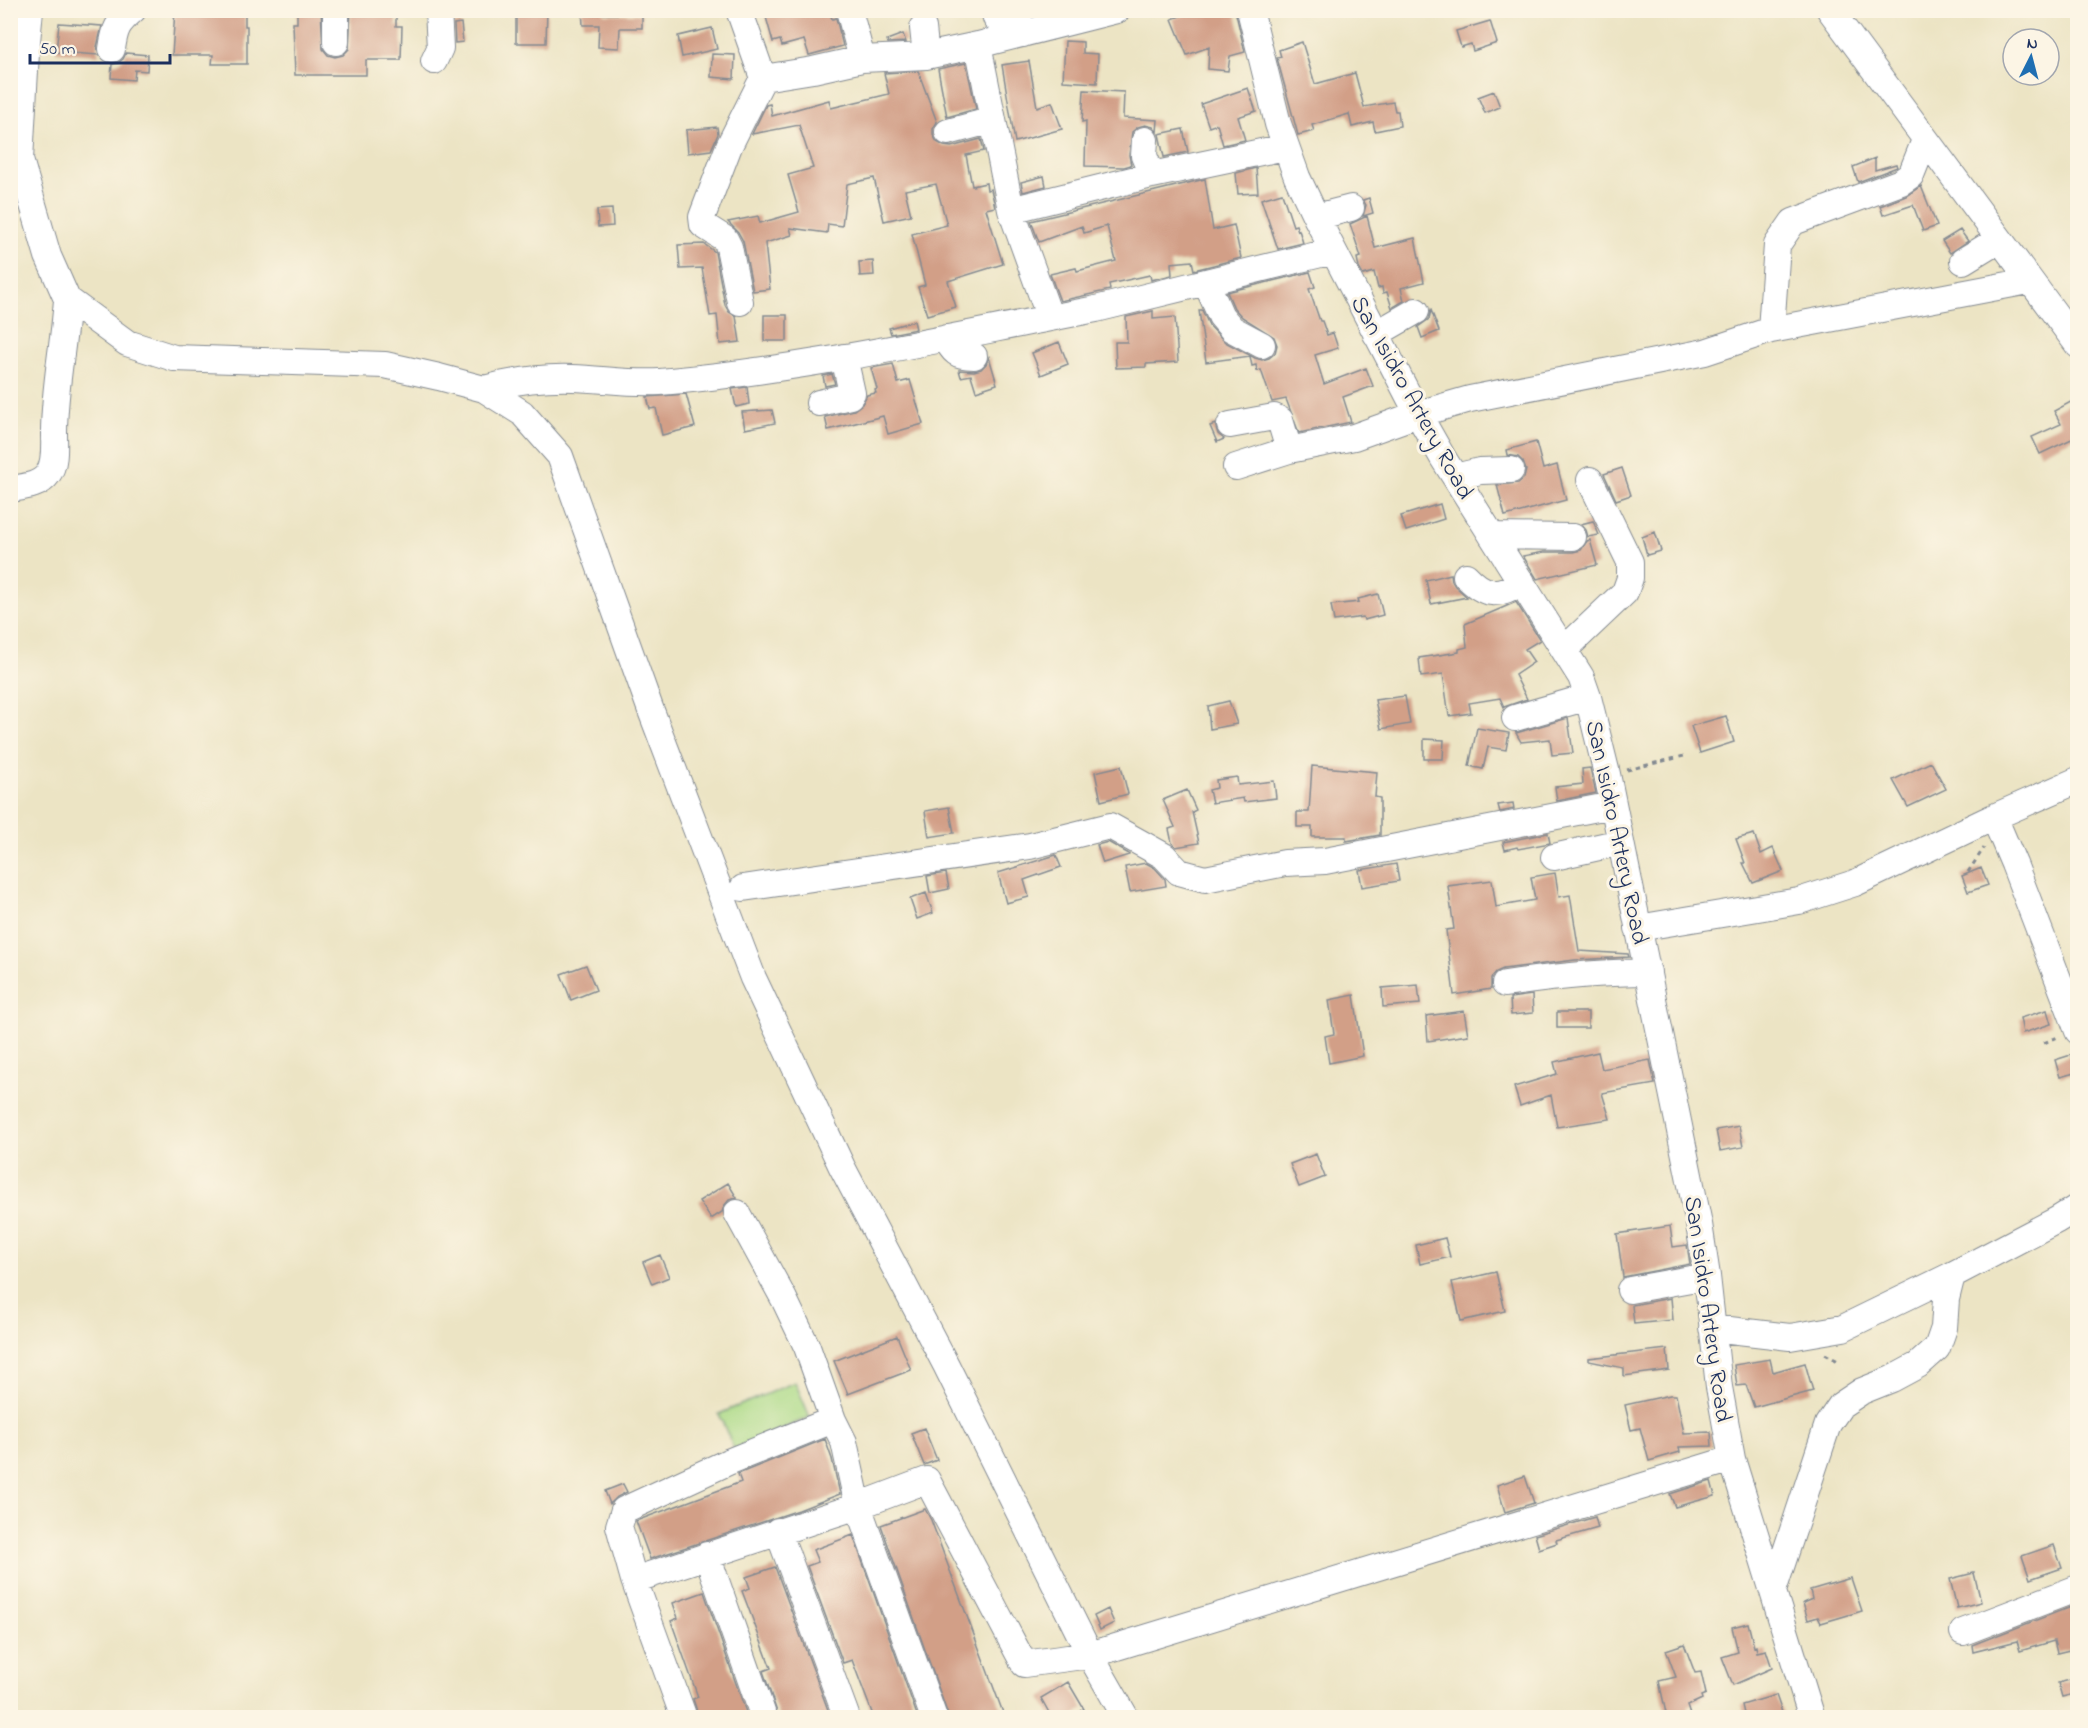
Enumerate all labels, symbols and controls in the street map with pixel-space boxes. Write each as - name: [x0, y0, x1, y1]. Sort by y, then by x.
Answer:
- scale bar: [30, 27, 170, 65]
- north arrow: [2001, 27, 2061, 87]
- text: N: [2026, 32, 2039, 57]
- text: 50 m: [39, 37, 76, 63]
- street label: San Isidro Artery Road: [1339, 290, 1482, 507]
- street label: San Isidro Artery Road: [1574, 717, 1656, 948]
- street label: San Isidro Artery Road: [1672, 1194, 1740, 1425]

